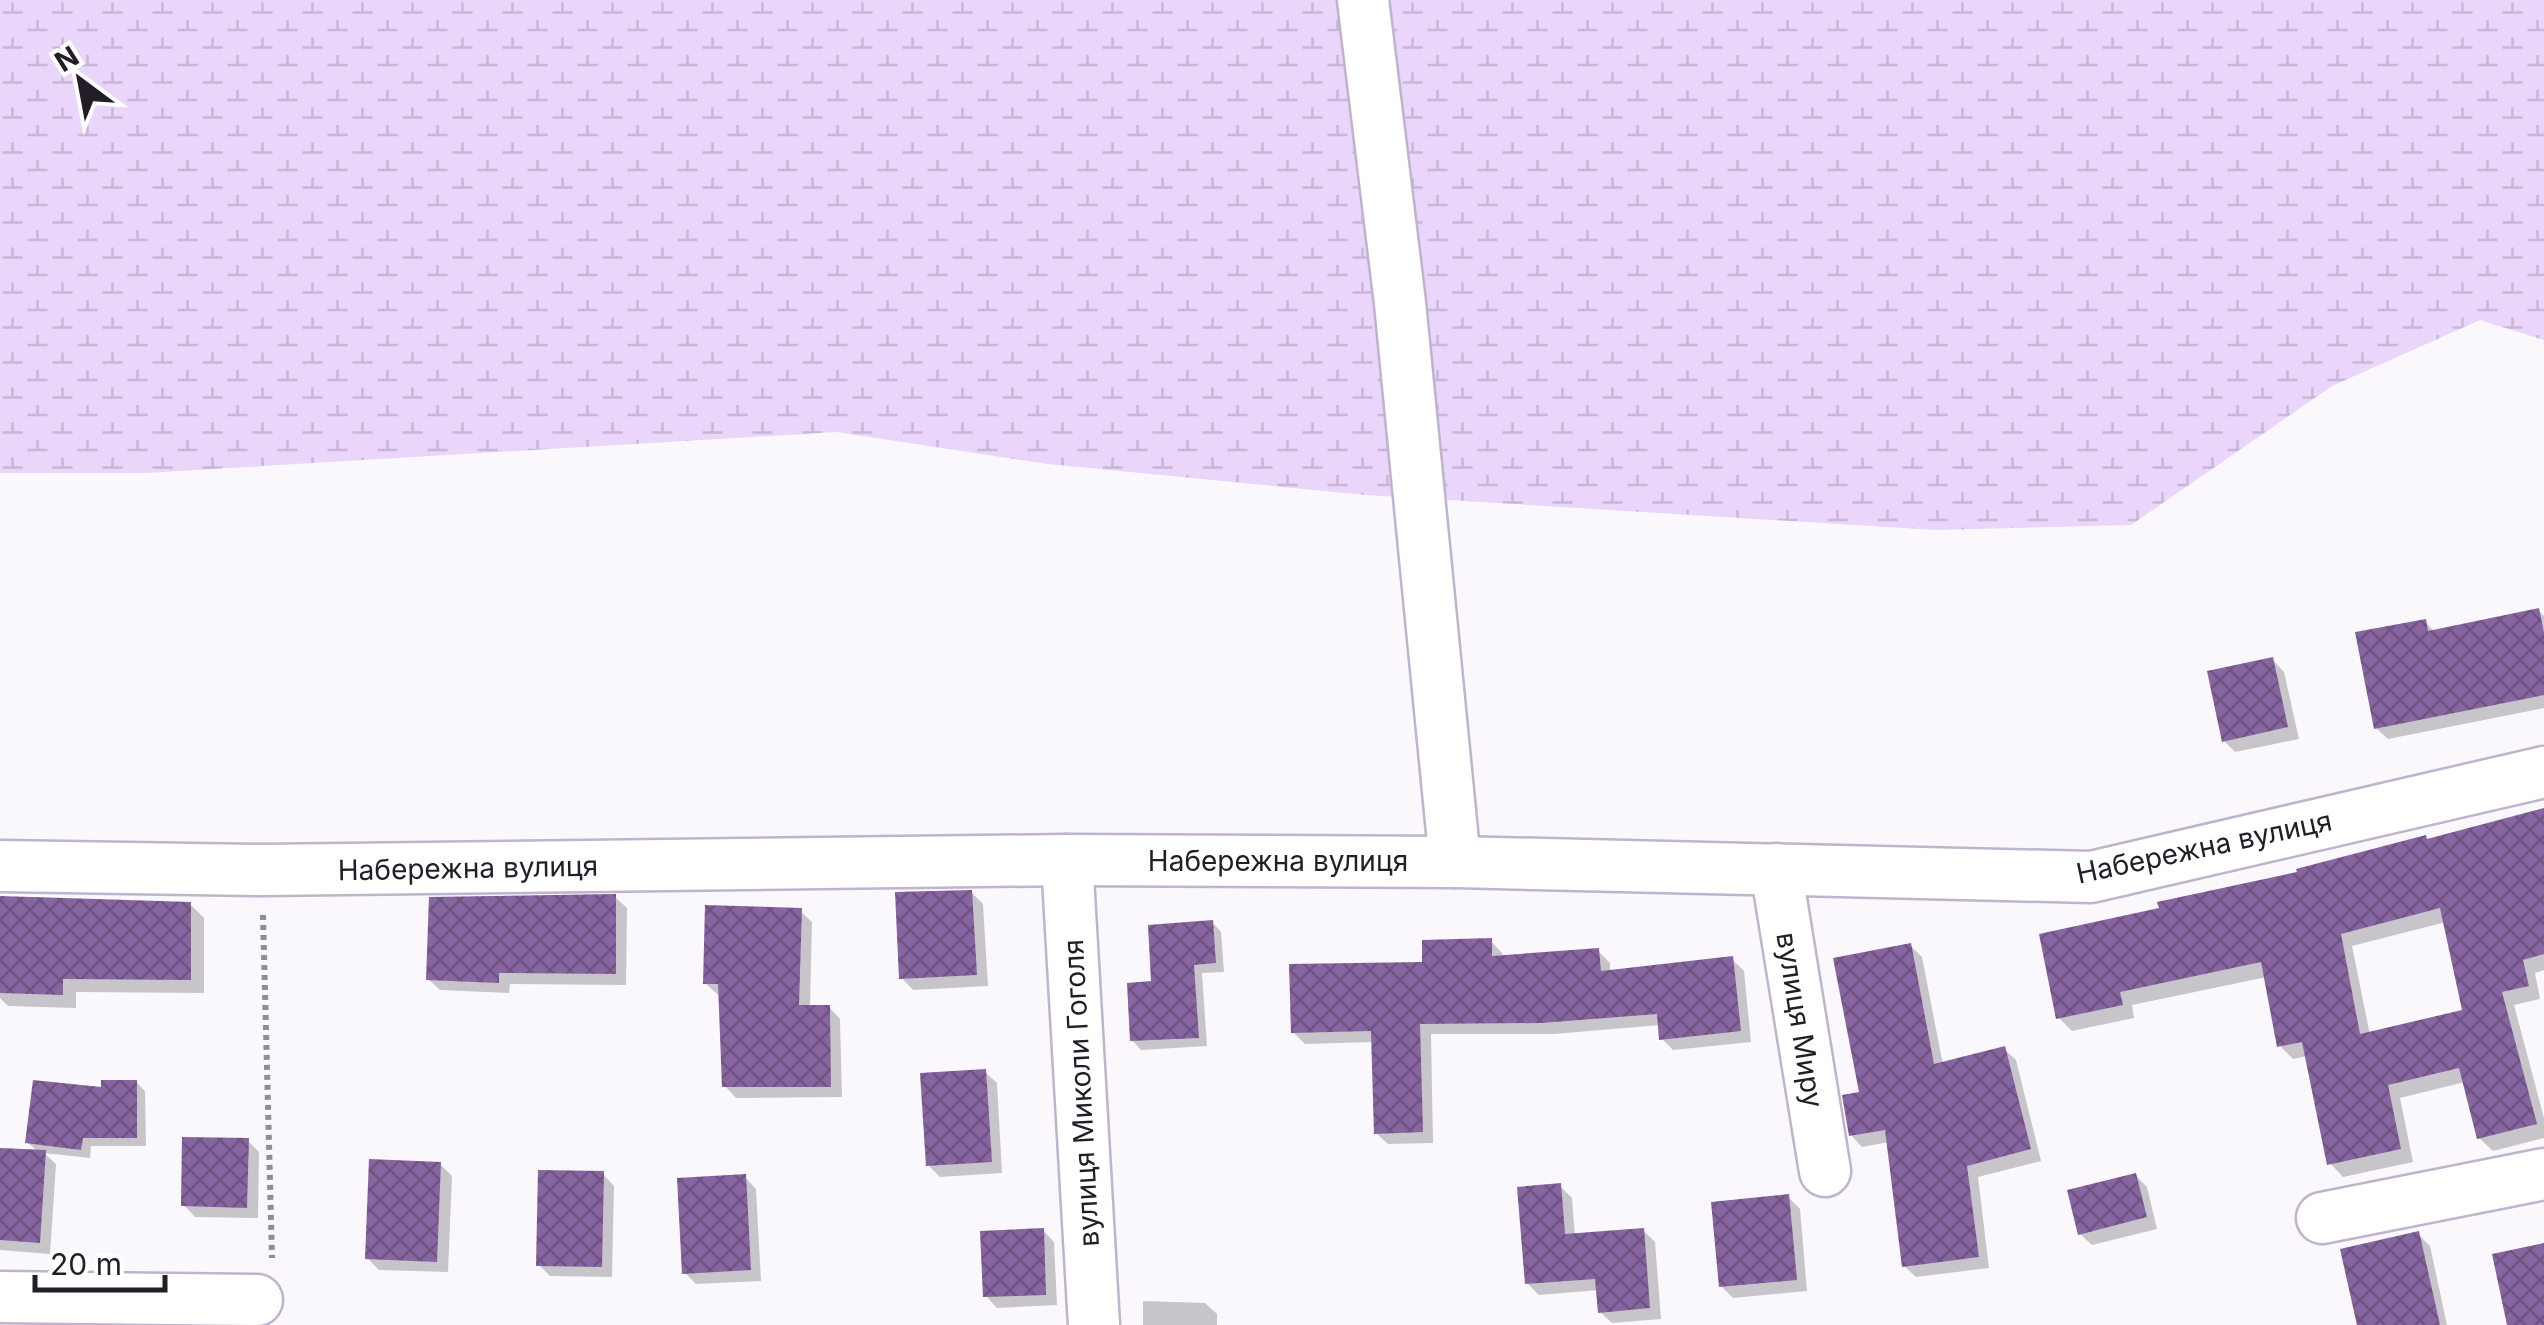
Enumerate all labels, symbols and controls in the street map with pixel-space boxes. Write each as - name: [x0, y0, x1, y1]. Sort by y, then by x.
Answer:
- north arrow: [30, 30, 130, 130]
- text: N: [49, 39, 85, 79]
- street label: Набережна вулиця: [2073, 803, 2335, 891]
- street label: Набережна вулиця: [1148, 844, 1408, 878]
- street label: Набережна вулиця: [338, 849, 598, 887]
- street label: вулиця Миру: [1769, 930, 1831, 1110]
- street label: вулиця Миколи Гоголя: [1056, 938, 1106, 1248]
- scale bar: [35, 1230, 165, 1292]
- text: 20 m: [50, 1246, 122, 1282]

